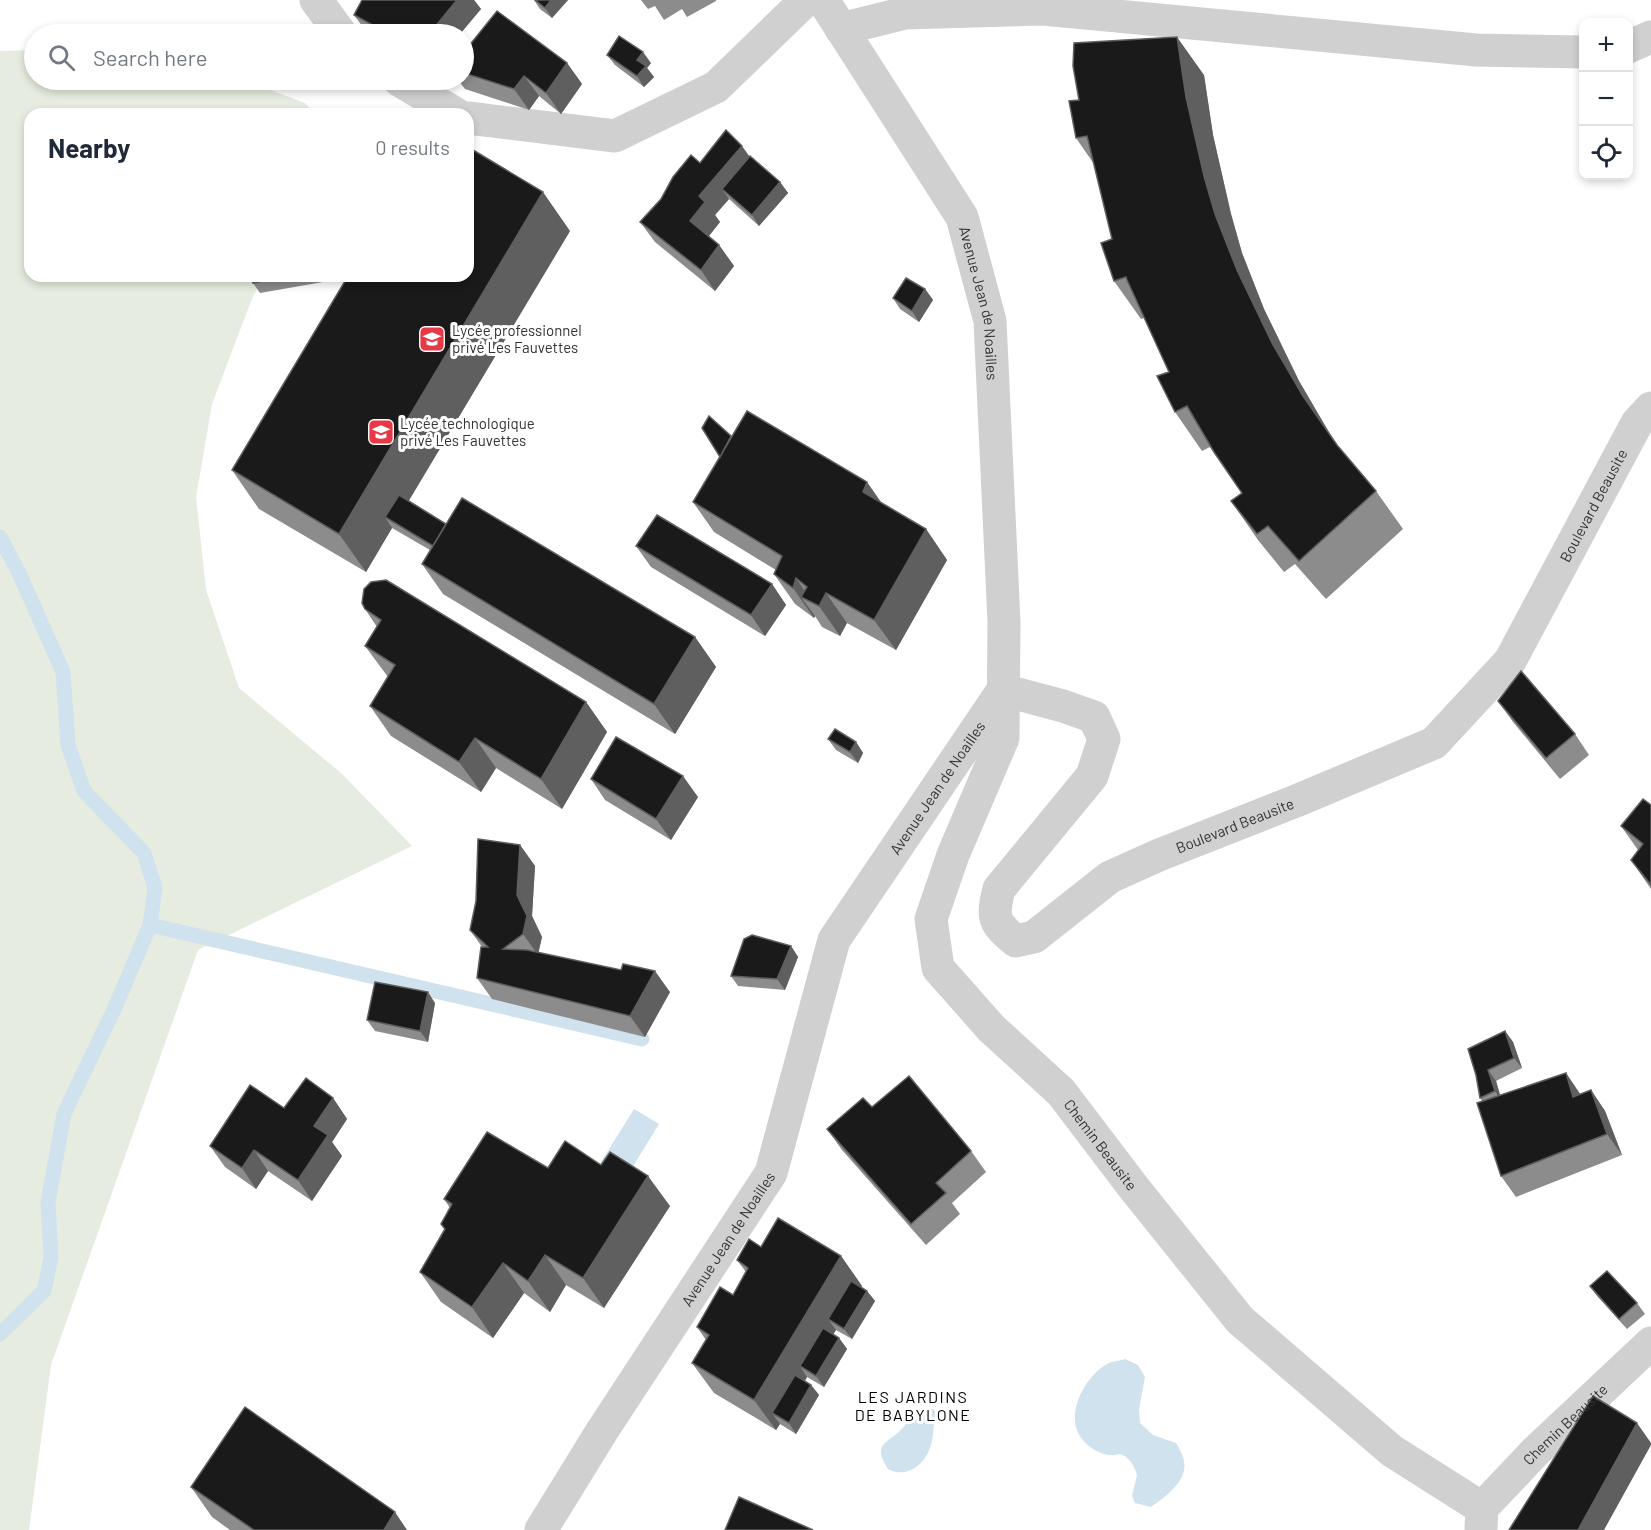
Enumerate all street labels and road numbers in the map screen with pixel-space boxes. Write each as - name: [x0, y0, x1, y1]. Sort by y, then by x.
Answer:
- street label: Avenue Jean de Noailles: [956, 224, 1002, 381]
- street label: Boulevard Beausite: [1556, 446, 1631, 565]
- street label: Avenue Jean de Noailles: [886, 717, 988, 858]
- street label: Boulevard Beausite: [1173, 794, 1296, 857]
- street label: Chemin Beausite: [1061, 1095, 1141, 1194]
- street label: Avenue Jean de Noailles: [677, 1168, 778, 1309]
- street label: Chemin Beausite: [1519, 1380, 1611, 1468]

